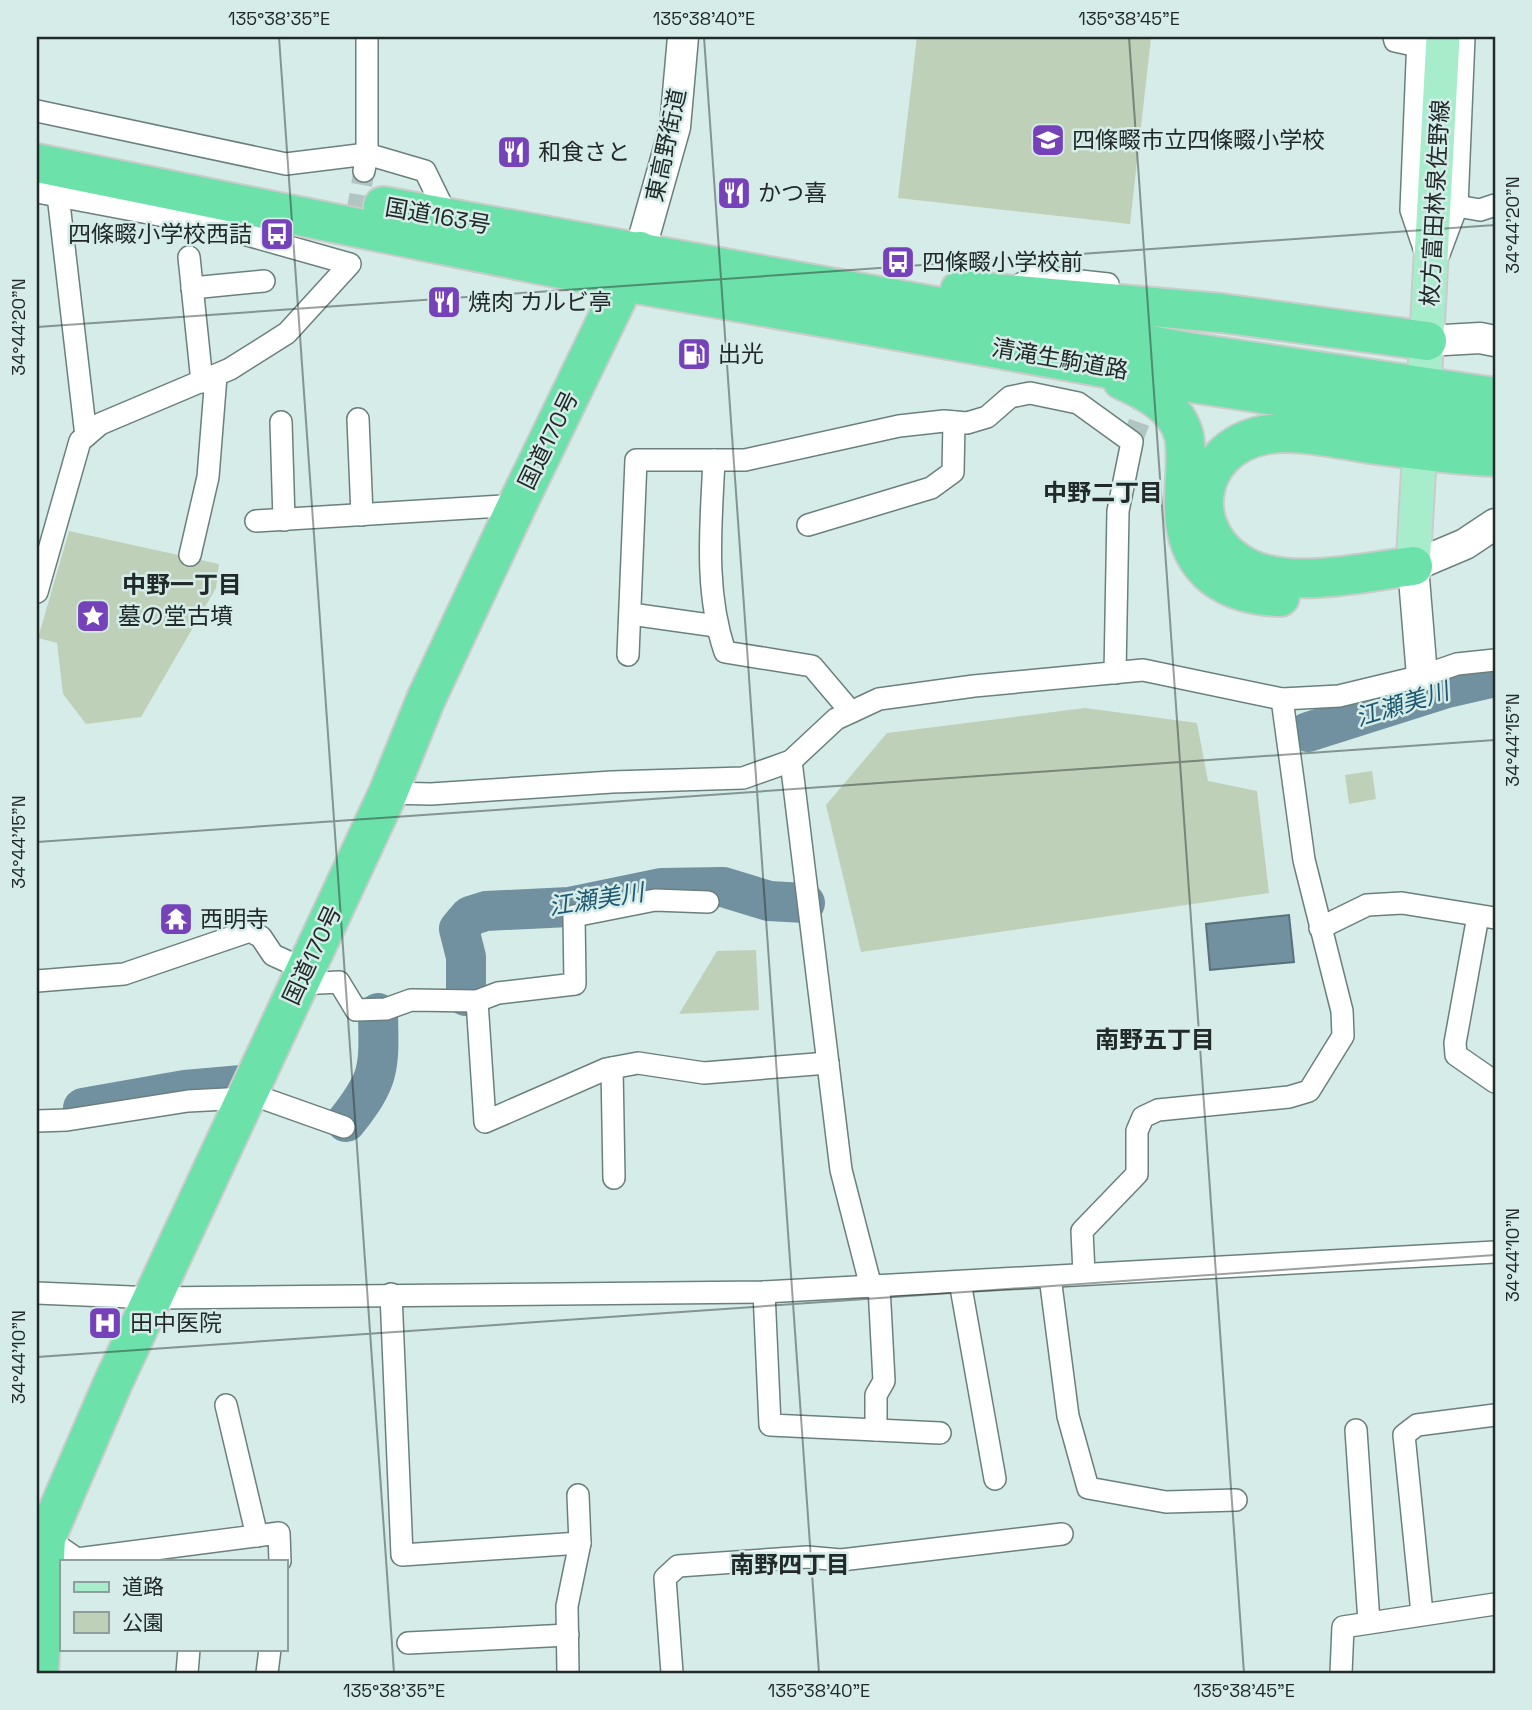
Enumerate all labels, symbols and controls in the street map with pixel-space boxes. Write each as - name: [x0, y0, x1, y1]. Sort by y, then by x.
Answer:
- text: 135°38'35"E: [228, 7, 330, 30]
- text: 135°38'40"E: [653, 7, 755, 30]
- text: 135°38'45"E: [1078, 7, 1180, 30]
- street label: 東高野街道: [639, 86, 693, 204]
- street label: 枚方富田林泉佐野線: [1415, 99, 1455, 307]
- school or university icon: 四條畷市立四條畷小学校: [1029, 121, 1067, 159]
- place label: 四條畷市立四條畷小学校: [1072, 125, 1325, 155]
- restaurant icon: 和食さと: [495, 133, 533, 171]
- place label: 和食さと: [538, 137, 630, 167]
- restaurant icon: かつ喜: [715, 174, 753, 212]
- text: 34°44'20"N: [1501, 176, 1524, 274]
- place label: かつ喜: [758, 178, 827, 208]
- street label: 国道163号: [383, 192, 493, 240]
- bus stop icon: 四條畷小学校西詰: [258, 215, 296, 253]
- place label: 四條畷小学校西詰: [68, 219, 252, 249]
- bus stop icon: 四條畷小学校前: [879, 243, 917, 281]
- place label: 四條畷小学校前: [922, 247, 1083, 277]
- text: 34°44'20"N: [7, 278, 30, 376]
- restaurant icon: 焼肉 カルビ亭: [425, 283, 463, 321]
- place label: 焼肉 カルビ亭: [468, 287, 612, 317]
- street label: 清滝生駒道路: [989, 332, 1131, 386]
- fuel station icon: 出光: [675, 335, 713, 373]
- place label: 出光: [718, 339, 764, 369]
- street label: 国道170号: [511, 386, 585, 494]
- district label: 中野二丁目: [1043, 477, 1163, 508]
- district label: 中野一丁目: [122, 569, 242, 600]
- place icon: 墓の堂古墳: [74, 597, 112, 635]
- place label: 墓の堂古墳: [118, 601, 233, 631]
- water label: 江瀬美川: [1352, 674, 1455, 733]
- text: 34°44'15"N: [1501, 693, 1524, 787]
- text: 34°44'15"N: [7, 795, 30, 889]
- water label: 江瀬美川: [546, 876, 649, 922]
- temple icon: 西明寺: [157, 900, 195, 938]
- street label: 国道170号: [276, 901, 348, 1009]
- place label: 西明寺: [200, 904, 269, 934]
- district label: 南野五丁目: [1095, 1024, 1215, 1055]
- text: 34°44'10"N: [1501, 1208, 1524, 1302]
- hospital icon: 田中医院: [86, 1304, 124, 1342]
- place label: 田中医院: [130, 1308, 222, 1338]
- text: 34°44'10"N: [7, 1310, 30, 1404]
- district label: 南野四丁目: [730, 1549, 850, 1580]
- legend: [60, 1560, 287, 1650]
- text: 道路: [122, 1573, 164, 1600]
- text: 公園: [122, 1609, 164, 1636]
- text: 135°38'35"E: [343, 1679, 445, 1702]
- text: 135°38'40"E: [768, 1679, 870, 1702]
- text: 135°38'45"E: [1193, 1679, 1295, 1702]

